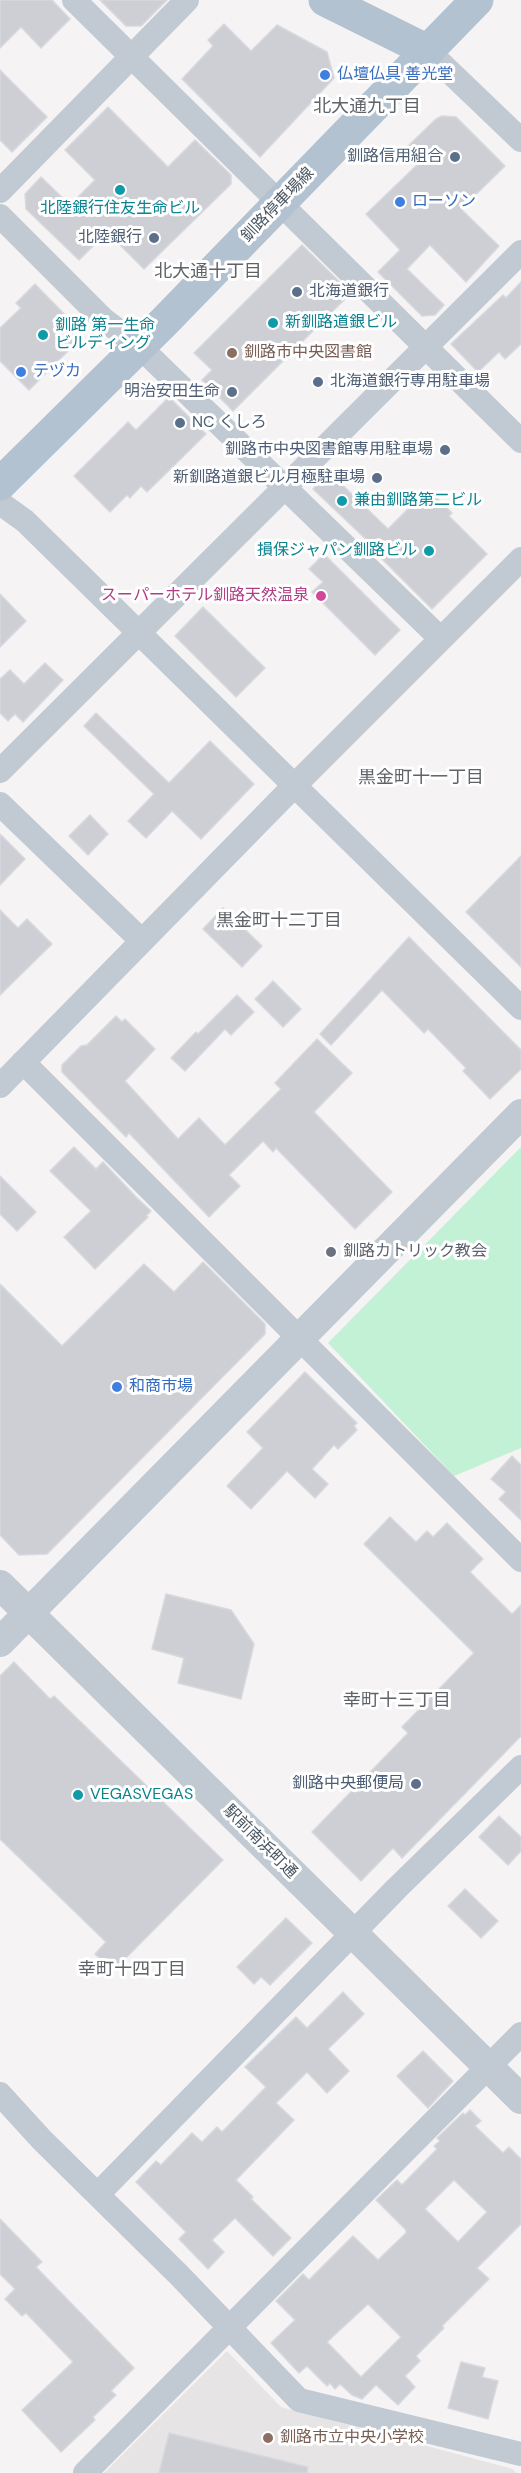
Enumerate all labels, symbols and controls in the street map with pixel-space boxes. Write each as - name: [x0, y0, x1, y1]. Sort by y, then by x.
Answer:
- place label: 仏壇仏具 善光堂: [337, 65, 453, 85]
- marker: 仏壇仏具 善光堂: [318, 68, 332, 82]
- district label: 北大通九丁目: [313, 96, 421, 118]
- place label: 釧路信用組合: [347, 147, 443, 167]
- marker: 釧路信用組合: [448, 150, 462, 164]
- street label: 釧路停車場線: [238, 164, 318, 246]
- marker: 北陸銀行住友生命ビル: [113, 183, 127, 197]
- place label: ローソン: [412, 192, 476, 212]
- marker: ローソン: [393, 195, 407, 209]
- place label: 北陸銀行住友生命ビル: [40, 199, 200, 219]
- place label: 北陸銀行: [78, 228, 142, 248]
- marker: 北陸銀行: [147, 231, 161, 245]
- district label: 北大通十丁目: [154, 261, 262, 283]
- place label: 北海道銀行: [309, 282, 389, 302]
- marker: 北海道銀行: [290, 285, 304, 299]
- place label: 新釧路道銀ビル: [285, 313, 397, 333]
- place label: 釧路 第一生命 ビルディング: [55, 316, 155, 354]
- marker: 新釧路道銀ビル: [266, 316, 280, 330]
- marker: 釧路 第一生命 ビルディング: [36, 328, 50, 342]
- place label: 釧路市中央図書館: [244, 343, 372, 363]
- marker: 釧路市中央図書館: [225, 346, 239, 360]
- place label: テヅカ: [33, 362, 81, 382]
- marker: テヅカ: [14, 365, 28, 379]
- place label: 北海道銀行専用駐車場: [330, 372, 490, 392]
- marker: 北海道銀行専用駐車場: [311, 375, 325, 389]
- place label: 明治安田生命: [124, 382, 220, 402]
- marker: 明治安田生命: [225, 385, 239, 399]
- place label: NC くしろ: [192, 413, 267, 433]
- marker: NC くしろ: [173, 416, 187, 430]
- place label: 釧路市中央図書館専用駐車場: [225, 440, 433, 460]
- marker: 釧路市中央図書館専用駐車場: [438, 443, 452, 457]
- place label: 新釧路道銀ビル月極駐車場: [173, 468, 365, 488]
- marker: 新釧路道銀ビル月極駐車場: [370, 471, 384, 485]
- place label: 兼由釧路第二ビル: [354, 491, 482, 511]
- marker: 兼由釧路第二ビル: [335, 494, 349, 508]
- place label: 損保ジャパン釧路ビル: [257, 541, 417, 561]
- marker: 損保ジャパン釧路ビル: [422, 544, 436, 558]
- place label: スーパーホテル釧路天然温泉: [101, 586, 309, 606]
- marker: スーパーホテル釧路天然温泉: [314, 589, 328, 603]
- district label: 黒金町十一丁目: [358, 767, 484, 789]
- district label: 黒金町十二丁目: [216, 910, 342, 932]
- place label: 釧路カトリック教会: [343, 1242, 487, 1262]
- marker: 釧路カトリック教会: [324, 1245, 338, 1259]
- place label: 和商市場: [129, 1377, 193, 1397]
- marker: 和商市場: [110, 1380, 124, 1394]
- district label: 幸町十三丁目: [343, 1690, 451, 1712]
- place label: 釧路中央郵便局: [292, 1774, 404, 1794]
- marker: 釧路中央郵便局: [409, 1777, 423, 1791]
- place label: VEGASVEGAS: [90, 1785, 193, 1805]
- marker: VEGASVEGAS: [71, 1788, 85, 1802]
- street label: 駅前南浜町通: [219, 1801, 301, 1883]
- district label: 幸町十四丁目: [78, 1959, 186, 1981]
- place label: 釧路市立中央小学校: [280, 2428, 424, 2448]
- marker: 釧路市立中央小学校: [261, 2431, 275, 2445]

